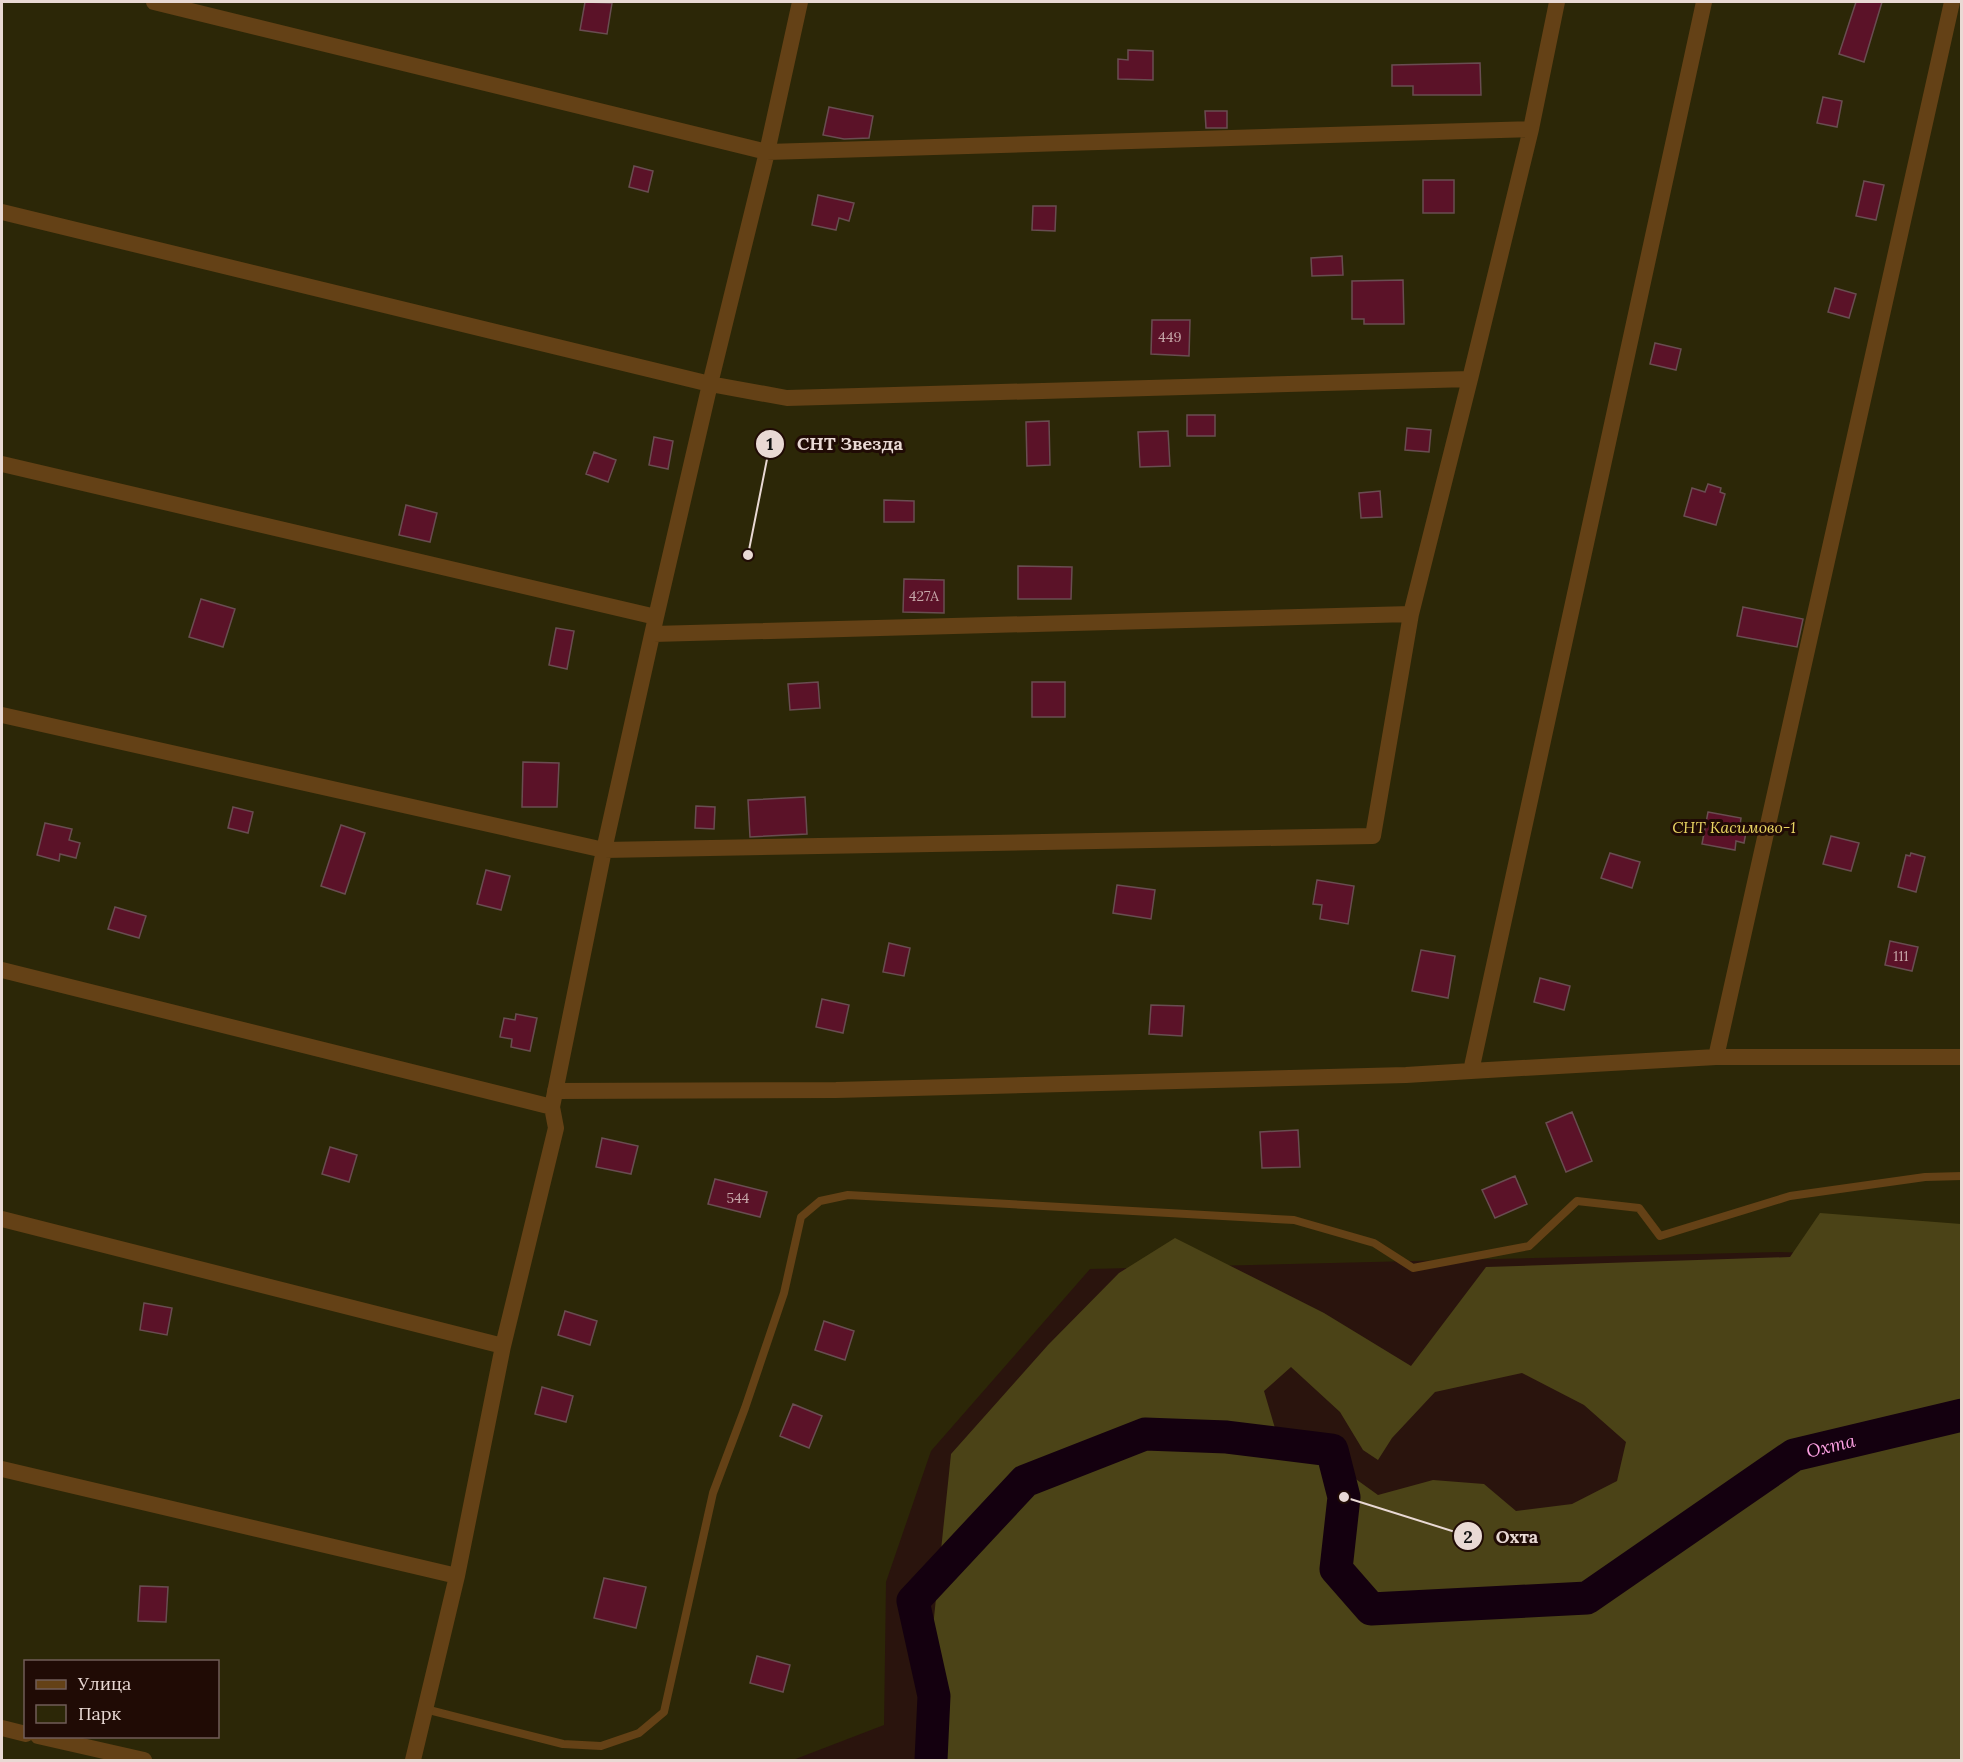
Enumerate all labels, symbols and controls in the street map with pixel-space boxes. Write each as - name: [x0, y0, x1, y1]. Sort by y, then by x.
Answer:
- house number: 449: [1158, 328, 1182, 346]
- callout: СНТ Звезда: [755, 426, 915, 462]
- text: 1: [766, 432, 774, 455]
- text: СНТ Звезда: [797, 432, 904, 455]
- house number: 427А: [909, 587, 939, 605]
- park label: СНТ Касимово-1: [1672, 817, 1796, 837]
- house number: 111: [1893, 947, 1909, 965]
- house number: 544: [727, 1189, 750, 1207]
- water label: Охта: [1804, 1429, 1858, 1463]
- callout: Охта: [1453, 1518, 1550, 1554]
- text: 2: [1463, 1525, 1473, 1548]
- text: Охта: [1496, 1525, 1539, 1548]
- legend: [24, 1660, 219, 1738]
- text: Улица: [77, 1672, 131, 1695]
- text: Парк: [78, 1702, 122, 1725]

